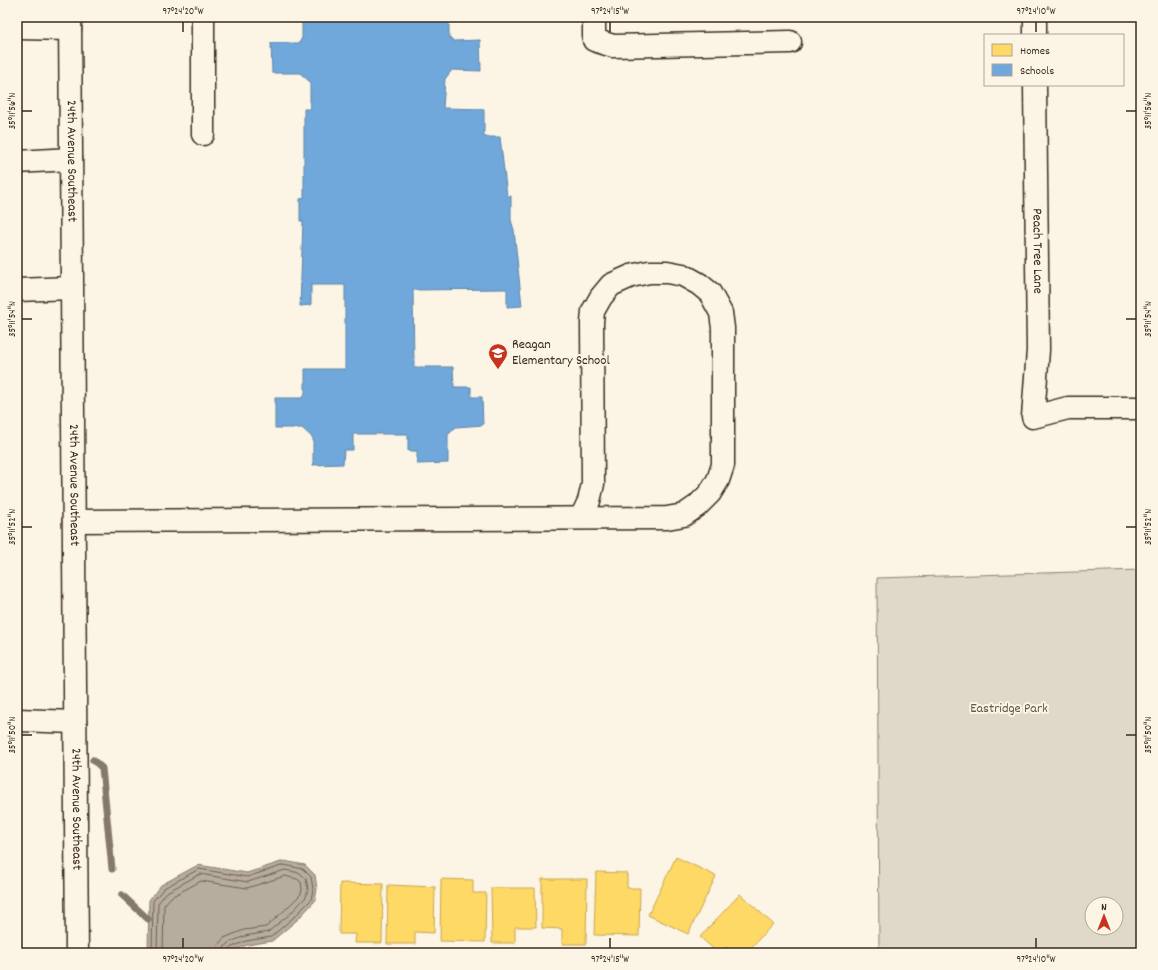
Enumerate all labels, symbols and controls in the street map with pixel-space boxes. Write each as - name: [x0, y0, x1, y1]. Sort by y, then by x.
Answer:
- text: 97°24'20"W: [162, 5, 204, 19]
- text: 97°24'15"W: [591, 5, 629, 19]
- text: 97°24'10"W: [1016, 5, 1056, 19]
- legend: [984, 34, 1124, 86]
- text: Homes: [1020, 43, 1050, 60]
- text: Schools: [1020, 63, 1054, 80]
- text: 35°11'56"N: [6, 93, 20, 129]
- text: 35°11'56"N: [1142, 93, 1156, 129]
- street label: 24th Avenue Southeast: [61, 100, 82, 222]
- street label: Peach Tree Lane: [1026, 208, 1047, 294]
- text: 35°11'54"N: [6, 301, 20, 337]
- text: 35°11'54"N: [1142, 301, 1156, 337]
- place label: Reagan Elementary School: [512, 335, 611, 371]
- school or university icon: Reagan Elementary School: [487, 342, 509, 370]
- street label: 24th Avenue Southeast: [63, 424, 84, 546]
- text: 35°11'52"N: [6, 509, 20, 545]
- text: 35°11'52"N: [1142, 509, 1156, 545]
- park label: Eastridge Park: [970, 699, 1048, 719]
- text: 35°11'50"N: [6, 716, 20, 754]
- text: 35°11'50"N: [1142, 716, 1156, 754]
- street label: 24th Avenue Southeast: [65, 748, 86, 870]
- north arrow: [1084, 896, 1124, 936]
- text: N: [1101, 900, 1107, 916]
- text: 97°24'20"W: [162, 953, 204, 967]
- text: 97°24'15"W: [591, 953, 629, 967]
- text: 97°24'10"W: [1016, 953, 1056, 967]

